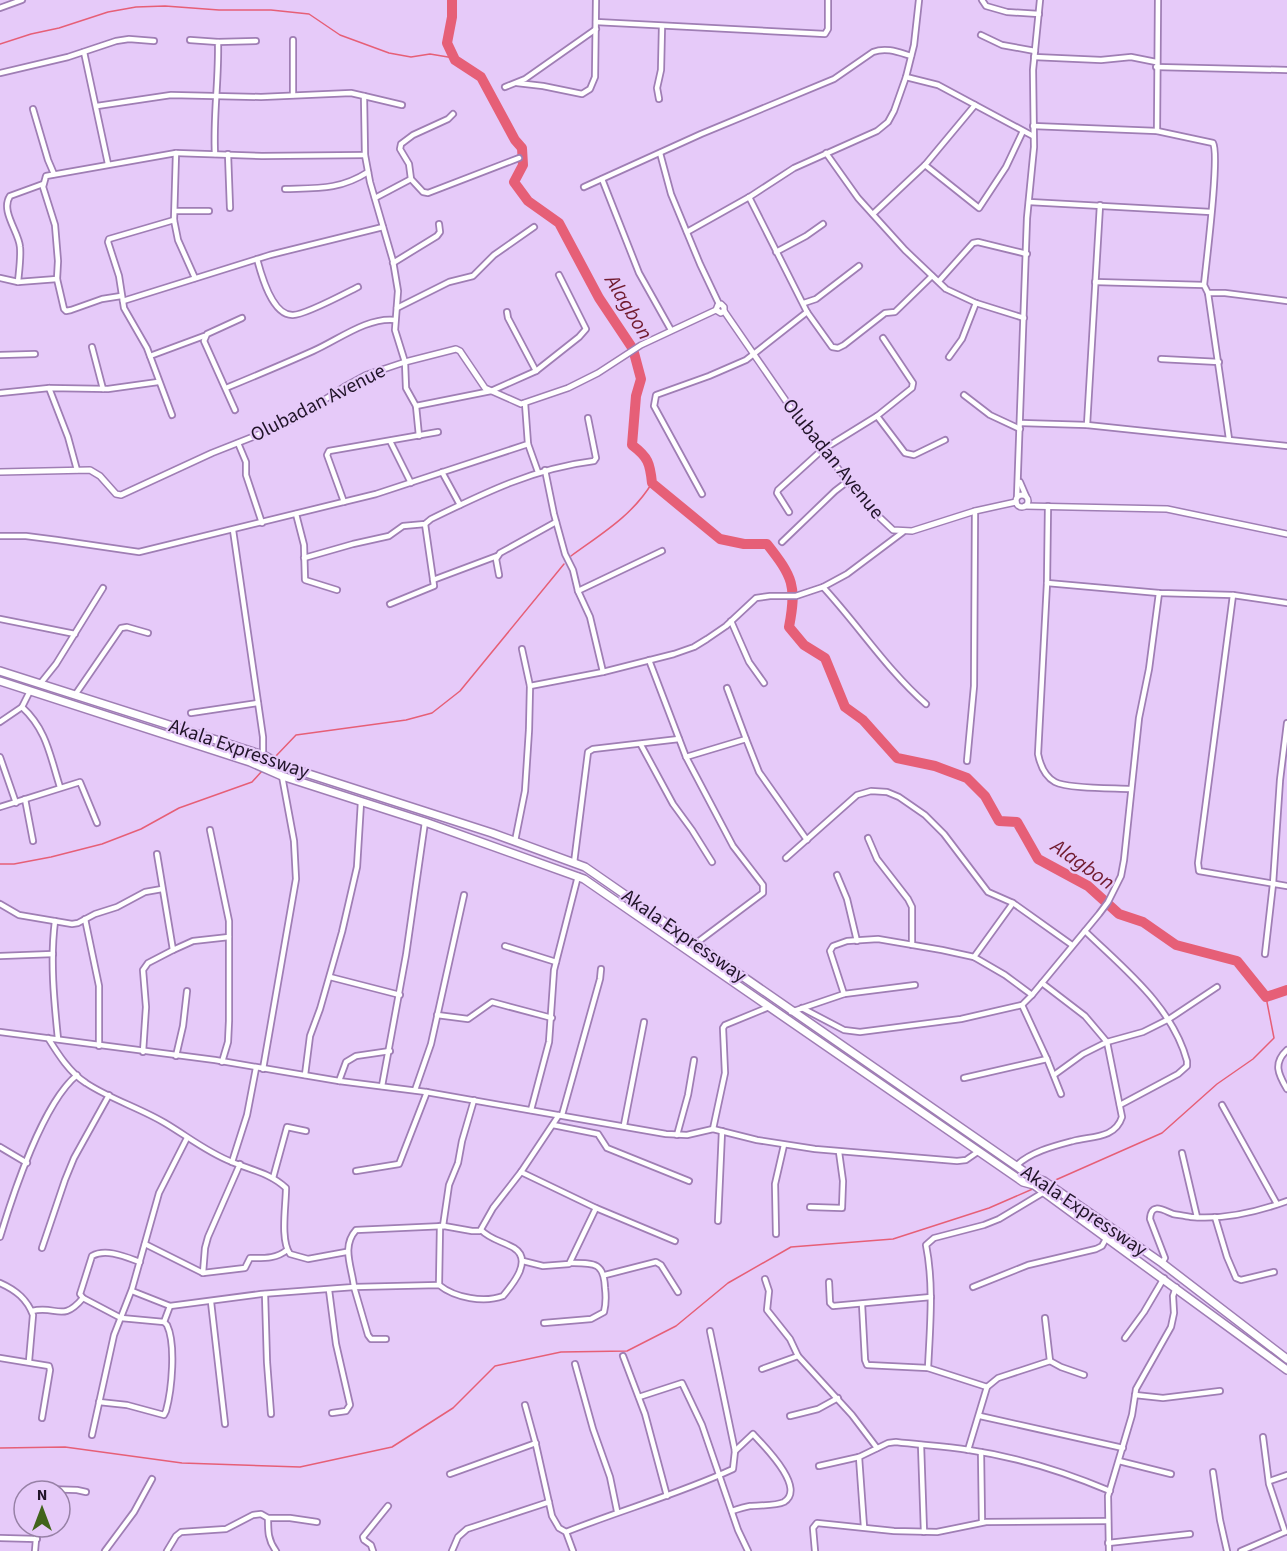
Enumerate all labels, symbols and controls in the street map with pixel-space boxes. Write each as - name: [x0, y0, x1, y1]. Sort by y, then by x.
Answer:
- water label: Alagbon: [597, 267, 660, 345]
- street label: Olubadan Avenue: [246, 357, 390, 449]
- street label: Olubadan Avenue: [776, 393, 890, 525]
- street label: Akala Expressway: [165, 712, 314, 786]
- water label: Alagbon: [1044, 830, 1121, 897]
- street label: Akala Expressway: [616, 882, 753, 990]
- street label: Akala Expressway: [1015, 1158, 1153, 1264]
- north arrow: [12, 1479, 72, 1539]
- text: N: [37, 1484, 47, 1506]

